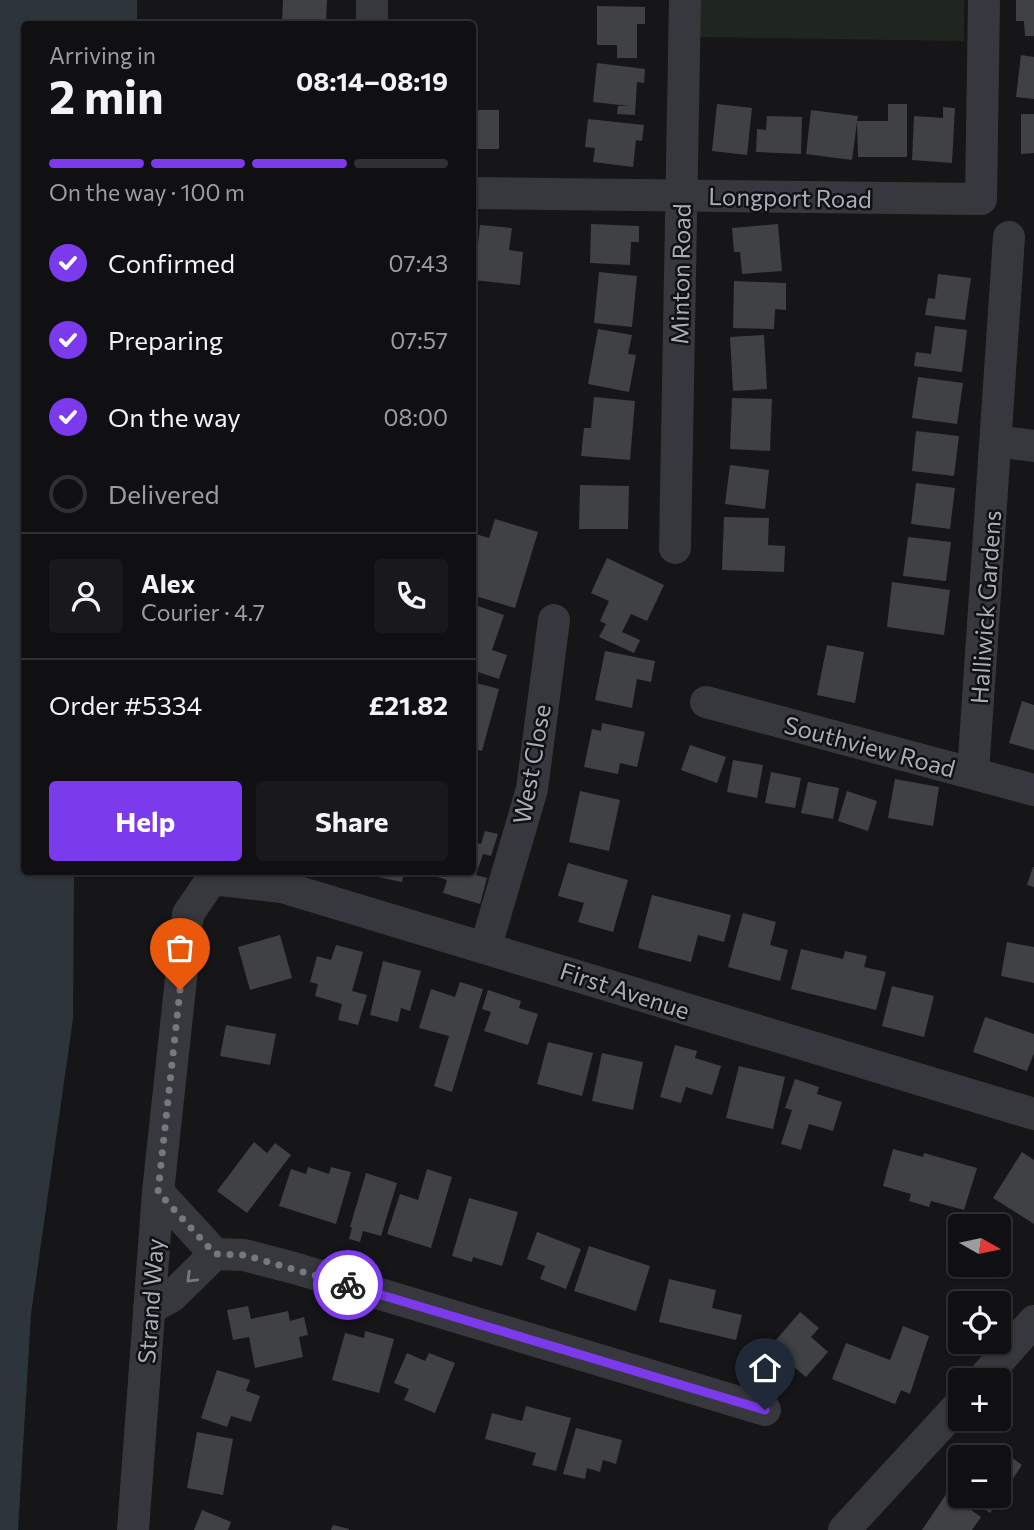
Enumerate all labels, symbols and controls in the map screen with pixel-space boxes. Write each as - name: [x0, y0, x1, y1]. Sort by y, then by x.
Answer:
- text: Arriving in: [49, 41, 156, 69]
- text: 08:14–08:19: [296, 65, 448, 96]
- text: 2 min: [49, 67, 164, 123]
- text: On the way · 100 m: [49, 178, 245, 206]
- street label: Longport Road: [708, 181, 872, 213]
- street label: Minton Road: [664, 203, 696, 345]
- icon: check: [49, 244, 87, 282]
- text: Confirmed: [108, 247, 235, 278]
- text: 07:43: [389, 249, 448, 277]
- icon: check: [49, 321, 87, 359]
- text: Preparing: [108, 324, 223, 355]
- text: 07:57: [390, 326, 448, 354]
- icon: check: [49, 398, 87, 436]
- text: On the way: [108, 401, 241, 432]
- text: 08:00: [384, 403, 448, 431]
- text: Delivered: [108, 478, 219, 509]
- street label: Halliwick Gardens: [964, 509, 1006, 705]
- button: person: [49, 559, 123, 633]
- button: phone: [374, 559, 448, 633]
- text: Alex: [141, 567, 195, 598]
- text: Courier · 4.7: [141, 598, 265, 626]
- text: Order #5334: [49, 689, 202, 720]
- text: £21.82: [368, 689, 448, 720]
- street label: West Close: [506, 702, 556, 826]
- street label: Southview Road: [781, 709, 959, 783]
- button: Help: [49, 781, 242, 861]
- button: Share: [256, 781, 448, 861]
- pin: [150, 918, 210, 990]
- icon: bag: [161, 929, 199, 967]
- street label: First Avenue: [557, 955, 693, 1025]
- north arrow: [948, 1214, 1012, 1278]
- map controls: [948, 1214, 1011, 1508]
- street label: Strand Way: [131, 1237, 169, 1365]
- courier: [313, 1250, 383, 1320]
- icon: bike: [329, 1266, 367, 1304]
- one-way arrow: [187, 1270, 200, 1283]
- button: locate: [948, 1291, 1011, 1354]
- pin: [735, 1338, 795, 1410]
- icon: home: [746, 1349, 784, 1387]
- button: +: [948, 1368, 1011, 1431]
- button: −: [948, 1445, 1011, 1508]

